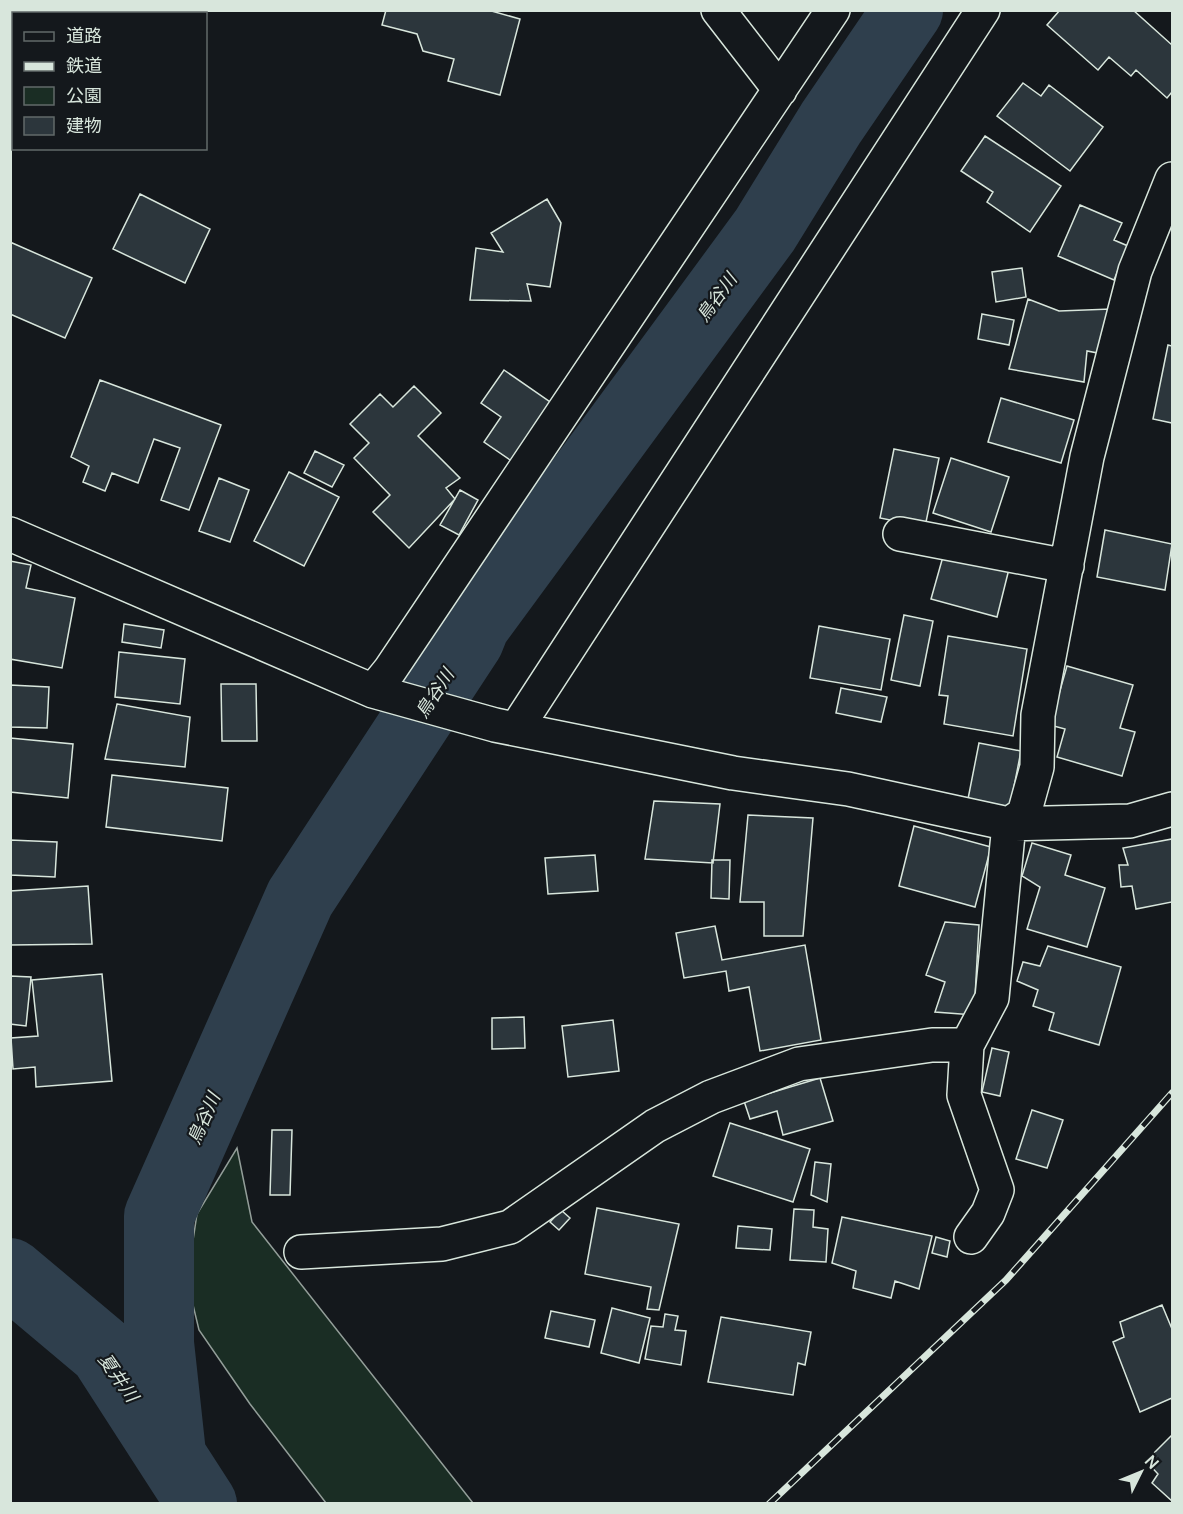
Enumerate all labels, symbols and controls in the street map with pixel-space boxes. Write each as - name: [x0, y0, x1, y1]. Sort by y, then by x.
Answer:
- legend: [12, 12, 207, 150]
- text: 道路: [66, 23, 102, 47]
- text: 鉄道: [66, 53, 102, 77]
- text: 公園: [66, 83, 102, 107]
- text: 建物: [66, 113, 102, 137]
- water label: 鳥谷川: [690, 266, 743, 326]
- water label: 鳥谷川: [409, 662, 460, 722]
- water label: 鳥谷川: [181, 1087, 226, 1148]
- water label: 夏井川: [94, 1348, 145, 1408]
- north arrow: [1111, 1442, 1171, 1502]
- text: N: [1140, 1450, 1164, 1473]

